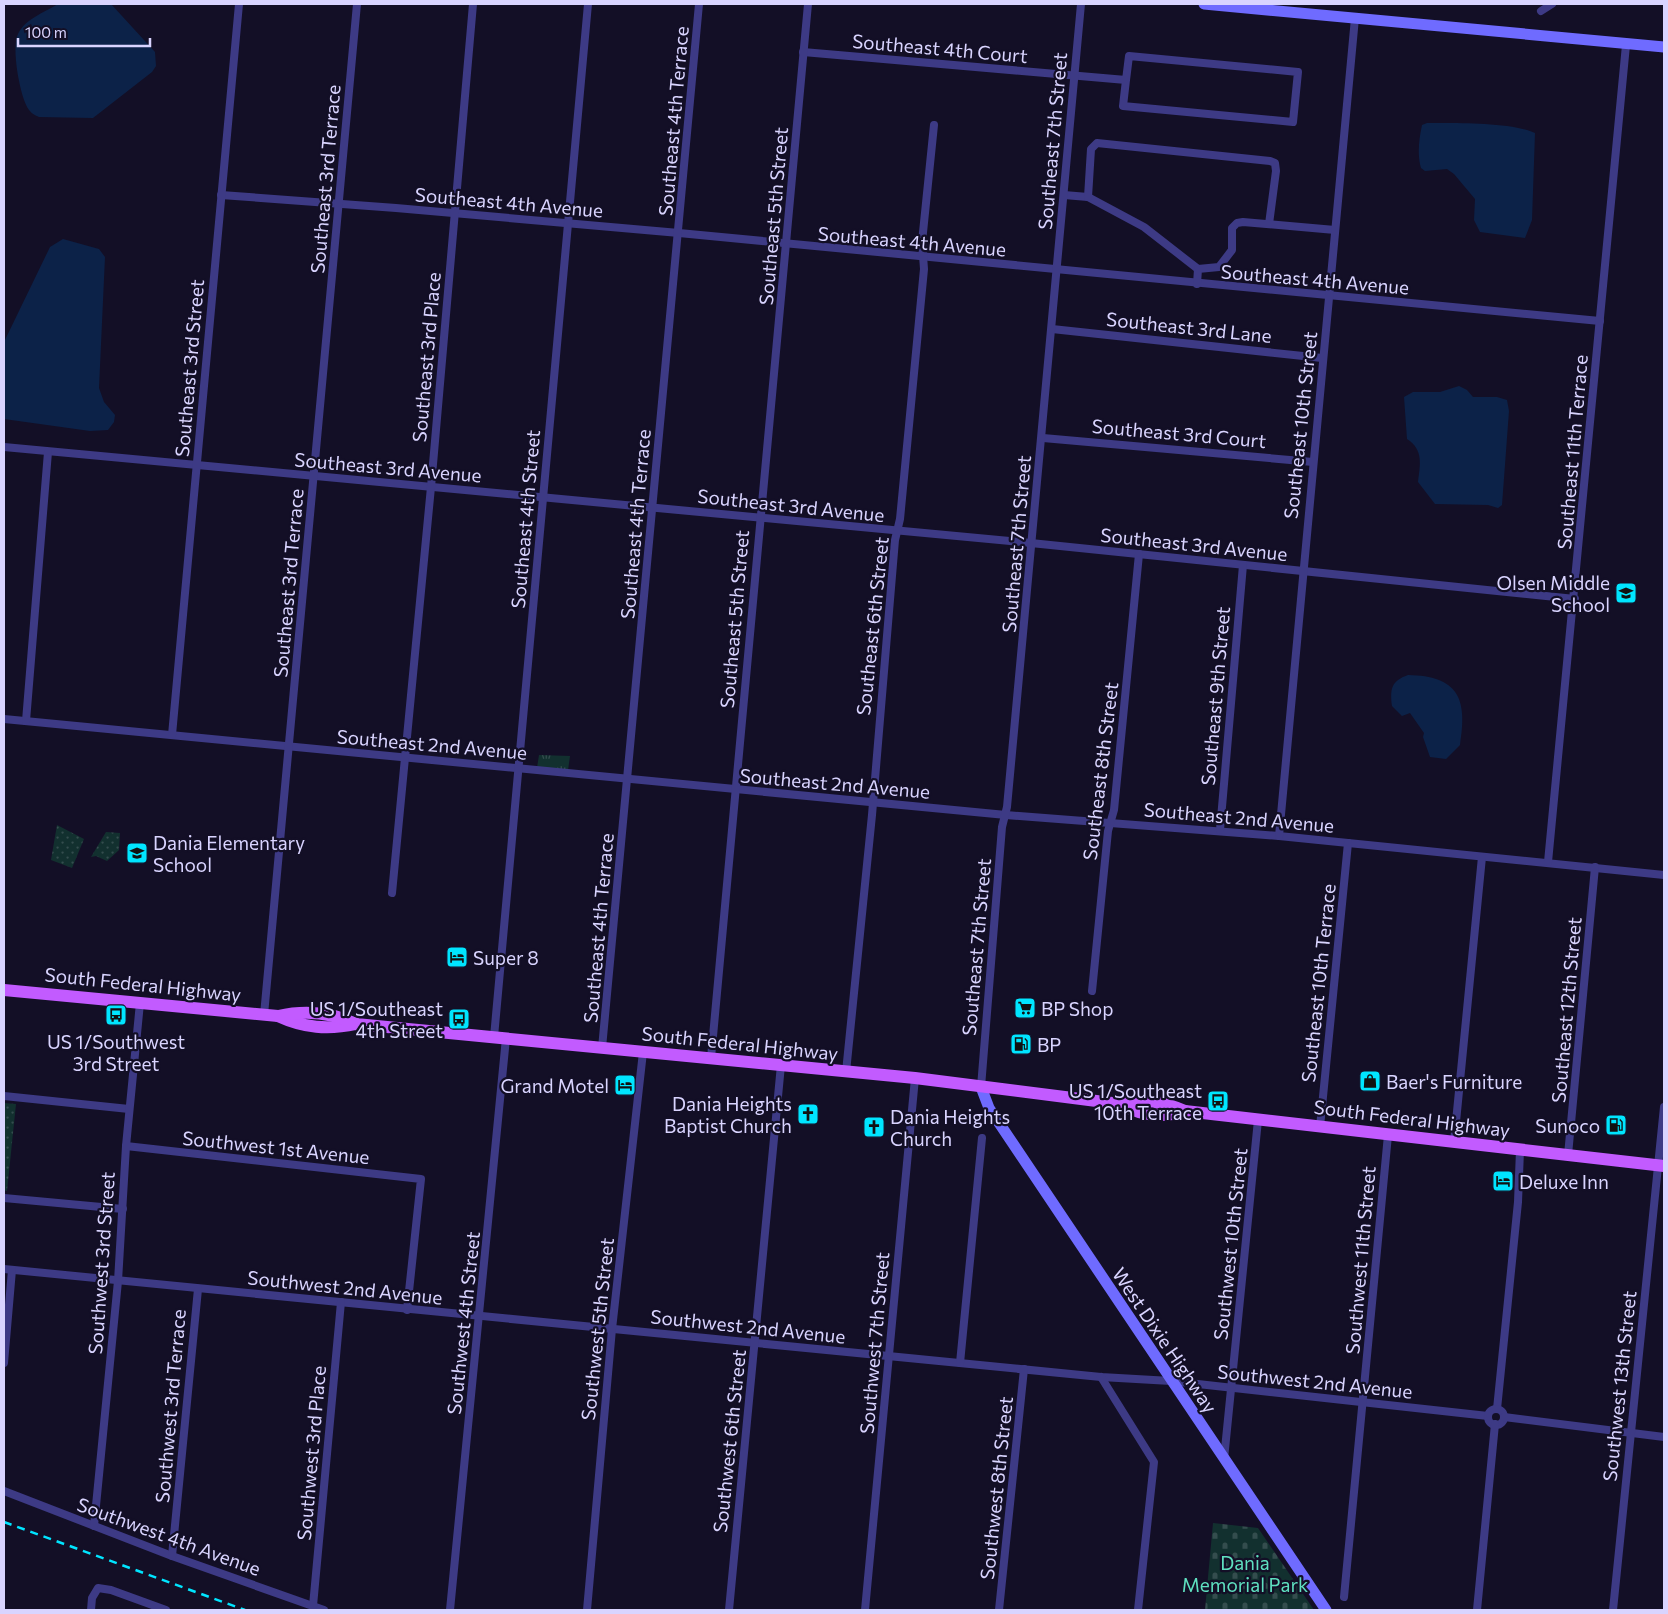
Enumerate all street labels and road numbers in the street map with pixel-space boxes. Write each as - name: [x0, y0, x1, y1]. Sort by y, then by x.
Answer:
- street label: Southeast 4th Terrace: [653, 25, 693, 217]
- street label: Southeast 4th Court: [851, 29, 1029, 67]
- street label: Southeast 7th Street: [1033, 51, 1071, 231]
- street label: Southeast 3rd Terrace: [305, 84, 345, 274]
- street label: Southeast 5th Street: [754, 126, 792, 306]
- street label: Southeast 4th Avenue: [414, 182, 604, 222]
- street label: Southeast 4th Avenue: [817, 221, 1007, 261]
- street label: Southeast 4th Avenue: [1220, 259, 1410, 299]
- street label: Southeast 3rd Place: [407, 271, 445, 443]
- street label: Southeast 3rd Street: [170, 278, 208, 458]
- street label: Southeast 3rd Lane: [1105, 307, 1273, 347]
- street label: Southeast 10th Street: [1279, 330, 1321, 520]
- street label: Southeast 11th Terrace: [1552, 354, 1592, 550]
- street label: Southeast 3rd Court: [1091, 414, 1267, 452]
- street label: Southeast 4th Terrace: [615, 428, 655, 620]
- street label: Southeast 4th Street: [506, 429, 544, 609]
- street label: Southeast 3rd Avenue: [293, 447, 483, 487]
- street label: Southeast 7th Street: [997, 454, 1035, 634]
- street label: Southeast 3rd Avenue: [696, 484, 886, 526]
- street label: Southeast 3rd Terrace: [268, 488, 308, 678]
- street label: Southeast 3rd Avenue: [1099, 523, 1289, 565]
- street label: Southeast 5th Street: [715, 529, 753, 709]
- street label: Southeast 6th Street: [851, 535, 893, 716]
- street label: Southeast 9th Street: [1196, 605, 1234, 786]
- street label: Southeast 8th Street: [1078, 680, 1122, 861]
- street label: Southeast 2nd Avenue: [336, 724, 528, 764]
- street label: Southeast 2nd Avenue: [739, 763, 931, 803]
- street label: Southeast 2nd Avenue: [1143, 797, 1335, 837]
- street label: Southeast 4th Terrace: [578, 832, 618, 1024]
- street label: Southeast 7th Street: [957, 857, 995, 1037]
- street label: Southeast 10th Terrace: [1296, 883, 1340, 1083]
- street label: Southeast 12th Street: [1546, 916, 1586, 1104]
- street label: South Federal Highway: [44, 962, 243, 1006]
- street label: South Federal Highway: [641, 1021, 840, 1065]
- street label: South Federal Highway: [1313, 1095, 1512, 1141]
- street label: Southwest 1st Avenue: [181, 1126, 371, 1168]
- street label: Southwest 10th Street: [1208, 1147, 1252, 1341]
- street label: Southwest 11th Street: [1340, 1165, 1380, 1355]
- street label: Southwest 3rd Street: [83, 1171, 119, 1355]
- street label: Southwest 4th Street: [442, 1230, 484, 1416]
- street label: Southwest 5th Street: [576, 1236, 618, 1421]
- street label: Southwest 7th Street: [855, 1251, 893, 1435]
- street label: West Dixie Highway: [1108, 1263, 1222, 1417]
- street label: Southwest 2nd Avenue: [246, 1265, 444, 1309]
- street label: Southwest 13th Street: [1598, 1289, 1640, 1482]
- street label: Southwest 2nd Avenue: [649, 1304, 847, 1348]
- street label: Southwest 3rd Terrace: [150, 1308, 190, 1504]
- street label: Southwest 6th Street: [708, 1348, 750, 1534]
- street label: Southwest 2nd Avenue: [1216, 1359, 1414, 1403]
- street label: Southwest 3rd Place: [292, 1365, 330, 1541]
- street label: Southwest 8th Street: [975, 1395, 1017, 1581]
- street label: Southwest 4th Avenue: [74, 1492, 264, 1580]

